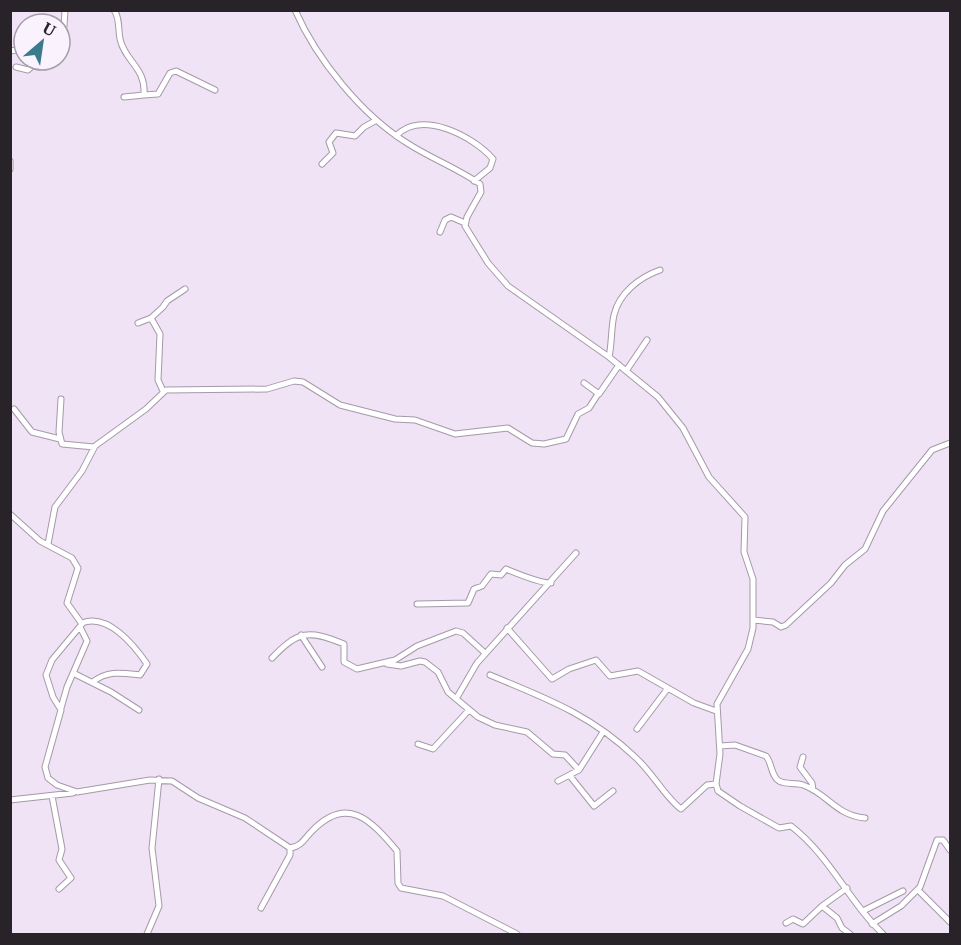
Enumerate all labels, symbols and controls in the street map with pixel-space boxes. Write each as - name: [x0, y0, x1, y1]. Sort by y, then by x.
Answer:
- north arrow: [12, 12, 72, 72]
- text: U: [39, 17, 60, 41]

